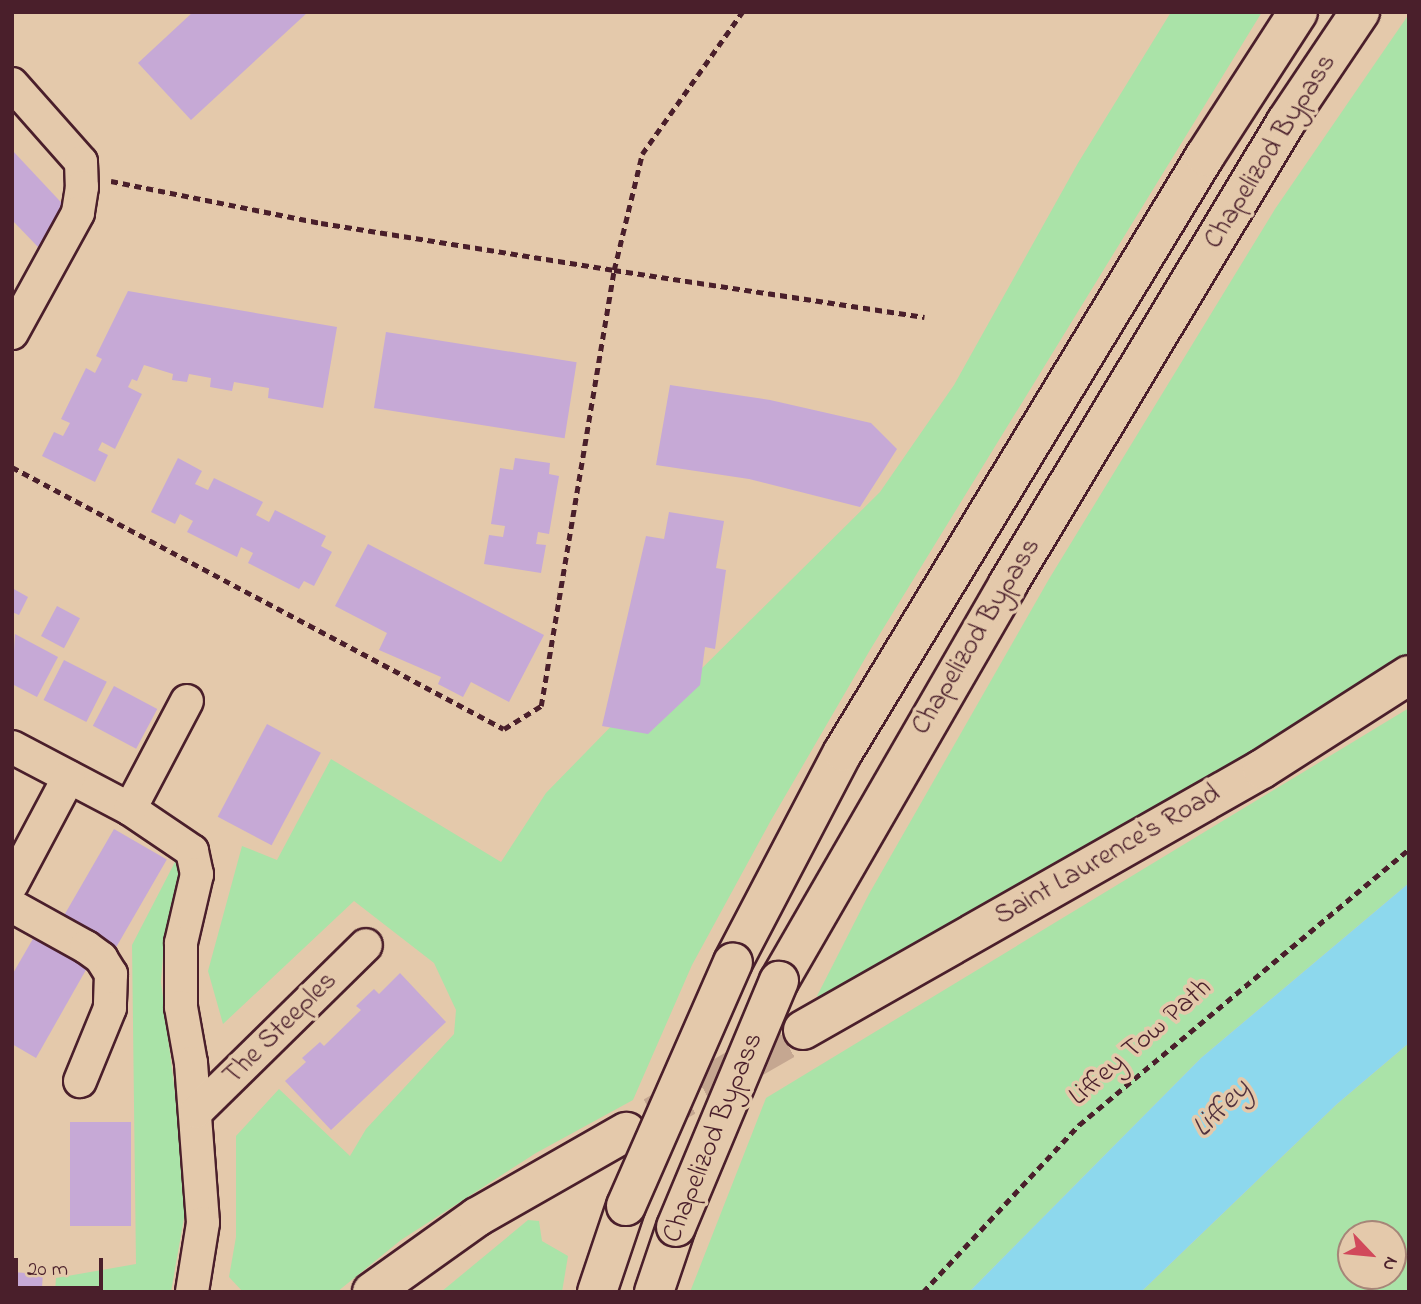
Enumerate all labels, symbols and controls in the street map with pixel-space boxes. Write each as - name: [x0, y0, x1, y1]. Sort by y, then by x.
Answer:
- street label: Chapelizod Bypass: [1198, 48, 1344, 256]
- street label: Chapelizod Bypass: [905, 533, 1049, 741]
- street label: Saint Laurence's Road: [989, 778, 1227, 934]
- street label: The Steeples: [217, 965, 345, 1093]
- street label: Liffey Tow Path: [1063, 972, 1219, 1114]
- street label: Chapelizod Bypass: [657, 1028, 771, 1248]
- water label: Liffey: [1185, 1072, 1259, 1146]
- north arrow: [1337, 1220, 1407, 1290]
- scale bar: [18, 1244, 107, 1288]
- text: N: [1375, 1252, 1404, 1275]
- text: 20 m: [27, 1255, 68, 1285]

